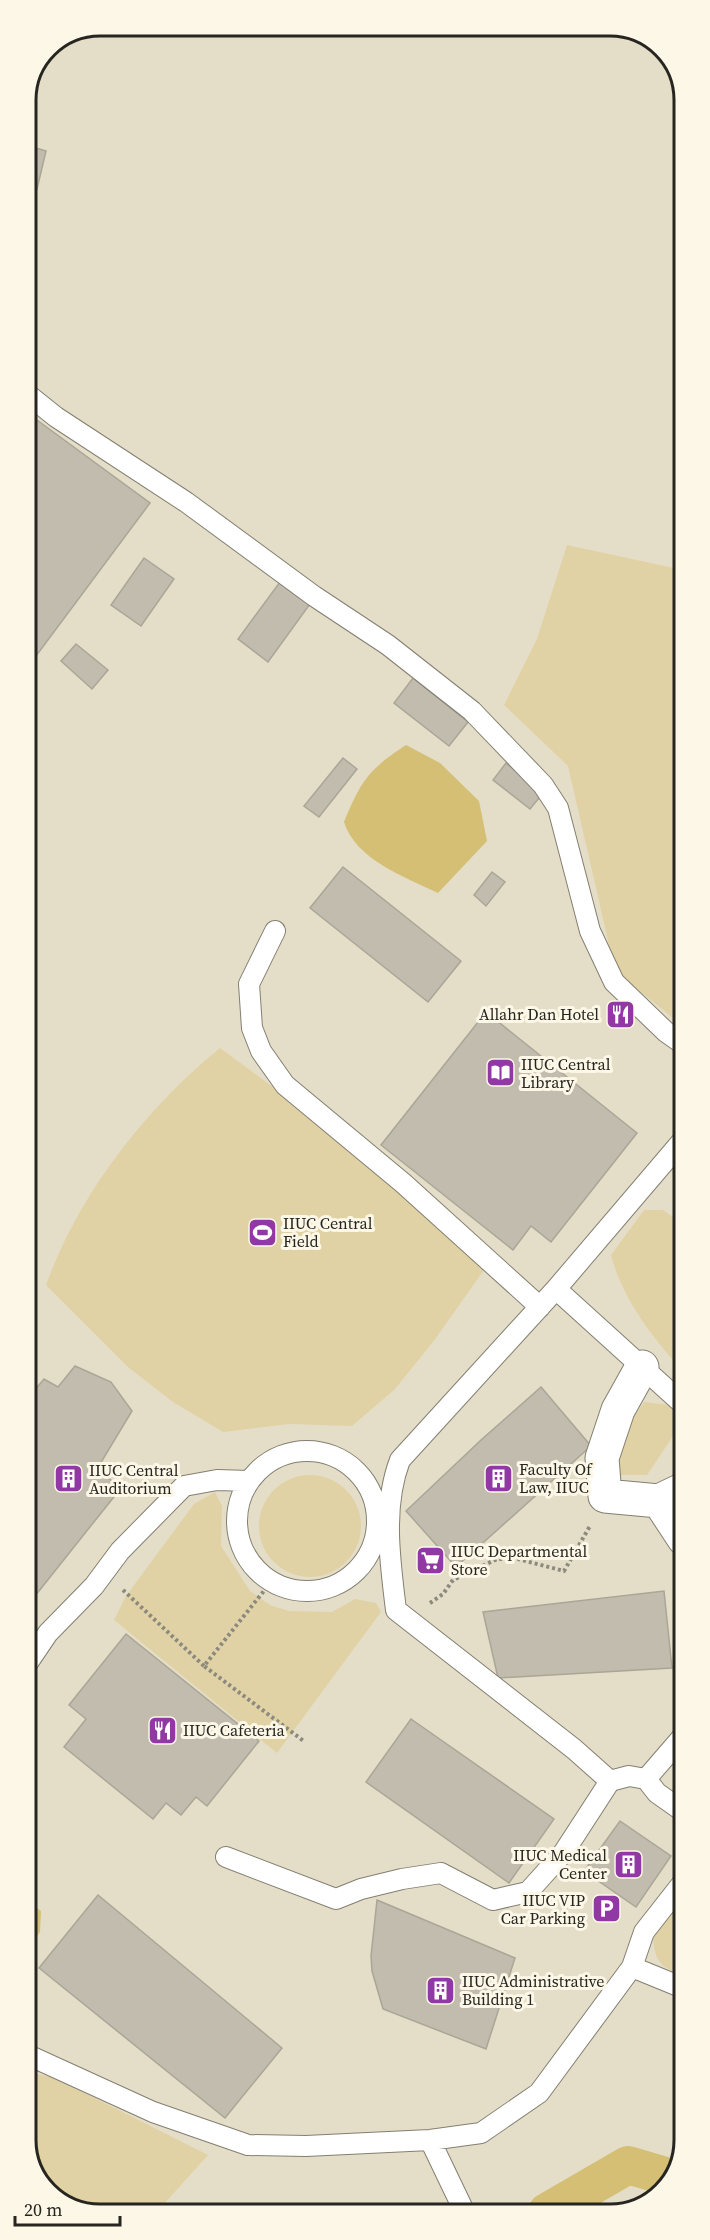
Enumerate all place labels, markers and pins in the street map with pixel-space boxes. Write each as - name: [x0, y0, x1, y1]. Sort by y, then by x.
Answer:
- restaurant icon: Allahr Dan Hotel: [604, 998, 636, 1030]
- place label: Allahr Dan Hotel: [479, 1003, 599, 1025]
- place label: IIUC Central Library: [521, 1053, 611, 1093]
- library icon: IIUC Central Library: [484, 1057, 516, 1089]
- place label: IIUC Central Field: [283, 1212, 373, 1252]
- sports icon: IIUC Central Field: [246, 1216, 278, 1248]
- place label: Faculty Of Law, IIUC: [519, 1458, 593, 1498]
- place label: IIUC Central Auditorium: [89, 1459, 179, 1499]
- building icon: Faculty Of Law, IIUC: [482, 1462, 514, 1494]
- building icon: IIUC Central Auditorium: [52, 1463, 84, 1495]
- place label: IIUC Departmental Store: [451, 1540, 587, 1580]
- supermarket icon: IIUC Departmental Store: [414, 1544, 446, 1576]
- restaurant icon: IIUC Cafeteria: [146, 1714, 178, 1746]
- place label: IIUC Cafeteria: [183, 1719, 286, 1741]
- place label: IIUC Medical Center: [513, 1844, 607, 1884]
- building icon: IIUC Medical Center: [612, 1848, 644, 1880]
- place label: IIUC VIP Car Parking: [501, 1889, 586, 1929]
- parking icon: IIUC VIP Car Parking: [590, 1893, 622, 1925]
- place label: IIUC Administrative Building 1: [462, 1970, 604, 2010]
- building icon: IIUC Administrative Building 1: [425, 1974, 457, 2006]

